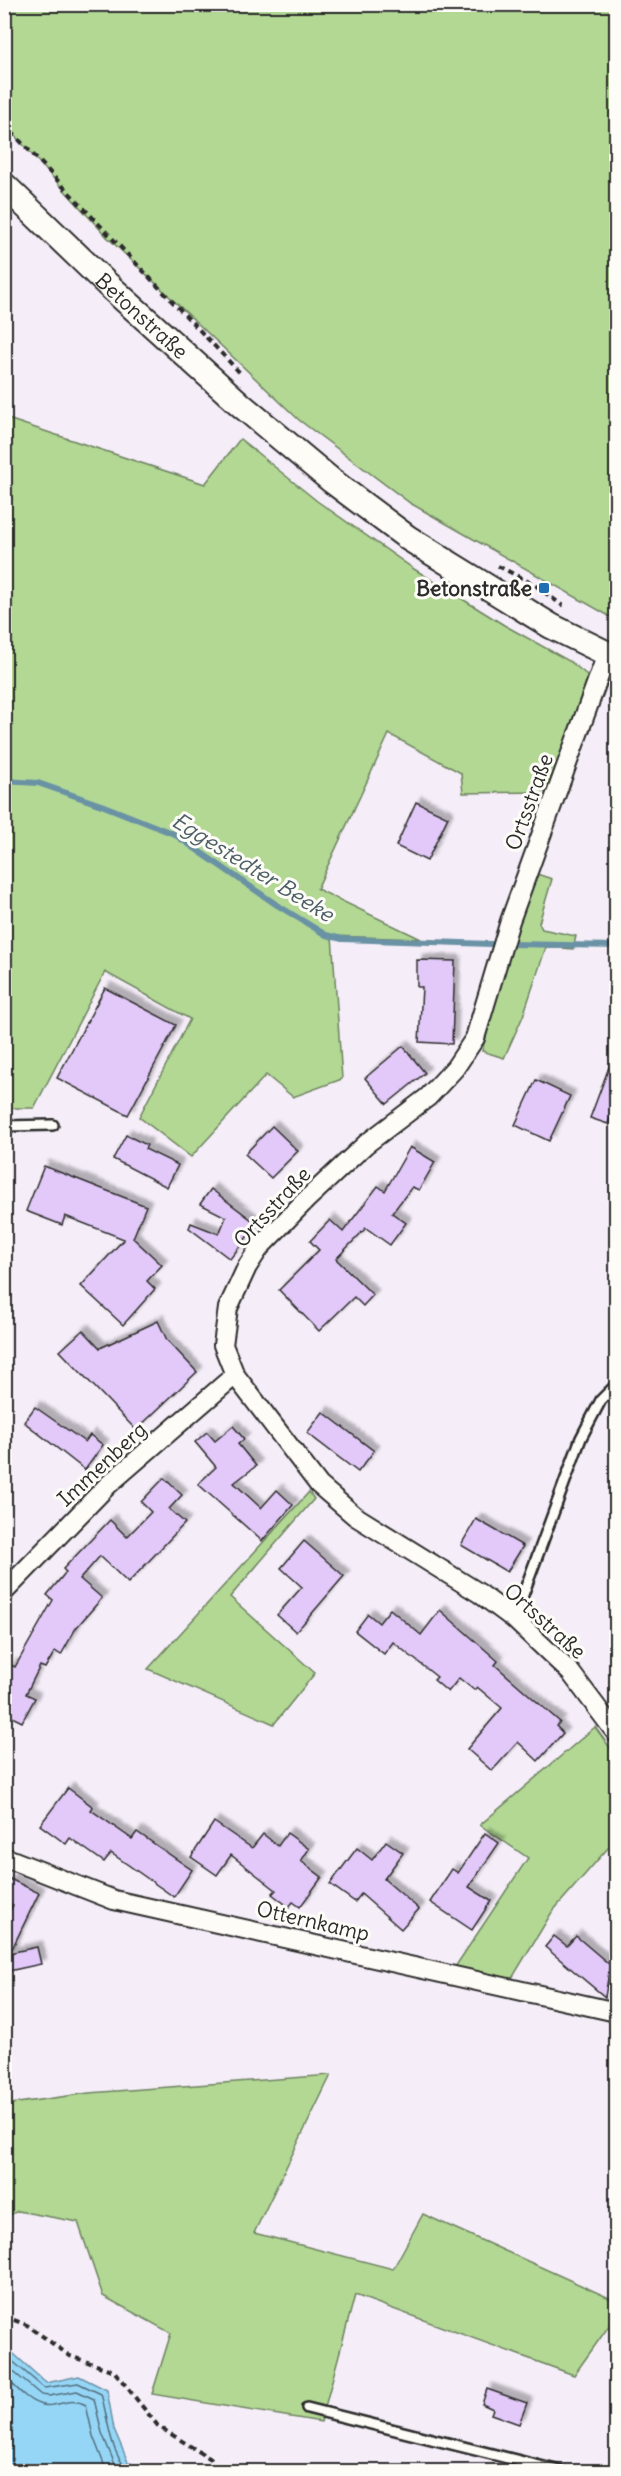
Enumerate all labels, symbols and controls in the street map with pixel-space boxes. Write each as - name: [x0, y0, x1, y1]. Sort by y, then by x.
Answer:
- street label: Betonstraße: [90, 267, 194, 364]
- place label: Betonstraße: [416, 575, 532, 602]
- marker: Betonstraße: [537, 581, 551, 595]
- street label: Ortsstraße: [499, 750, 559, 854]
- water label: Eggestedter Beeke: [167, 806, 341, 929]
- street label: Ortsstraße: [228, 1161, 316, 1253]
- street label: Immenberg: [52, 1416, 152, 1512]
- street label: Ortsstraße: [498, 1577, 592, 1665]
- street label: Otternkamp: [254, 1895, 372, 1947]

